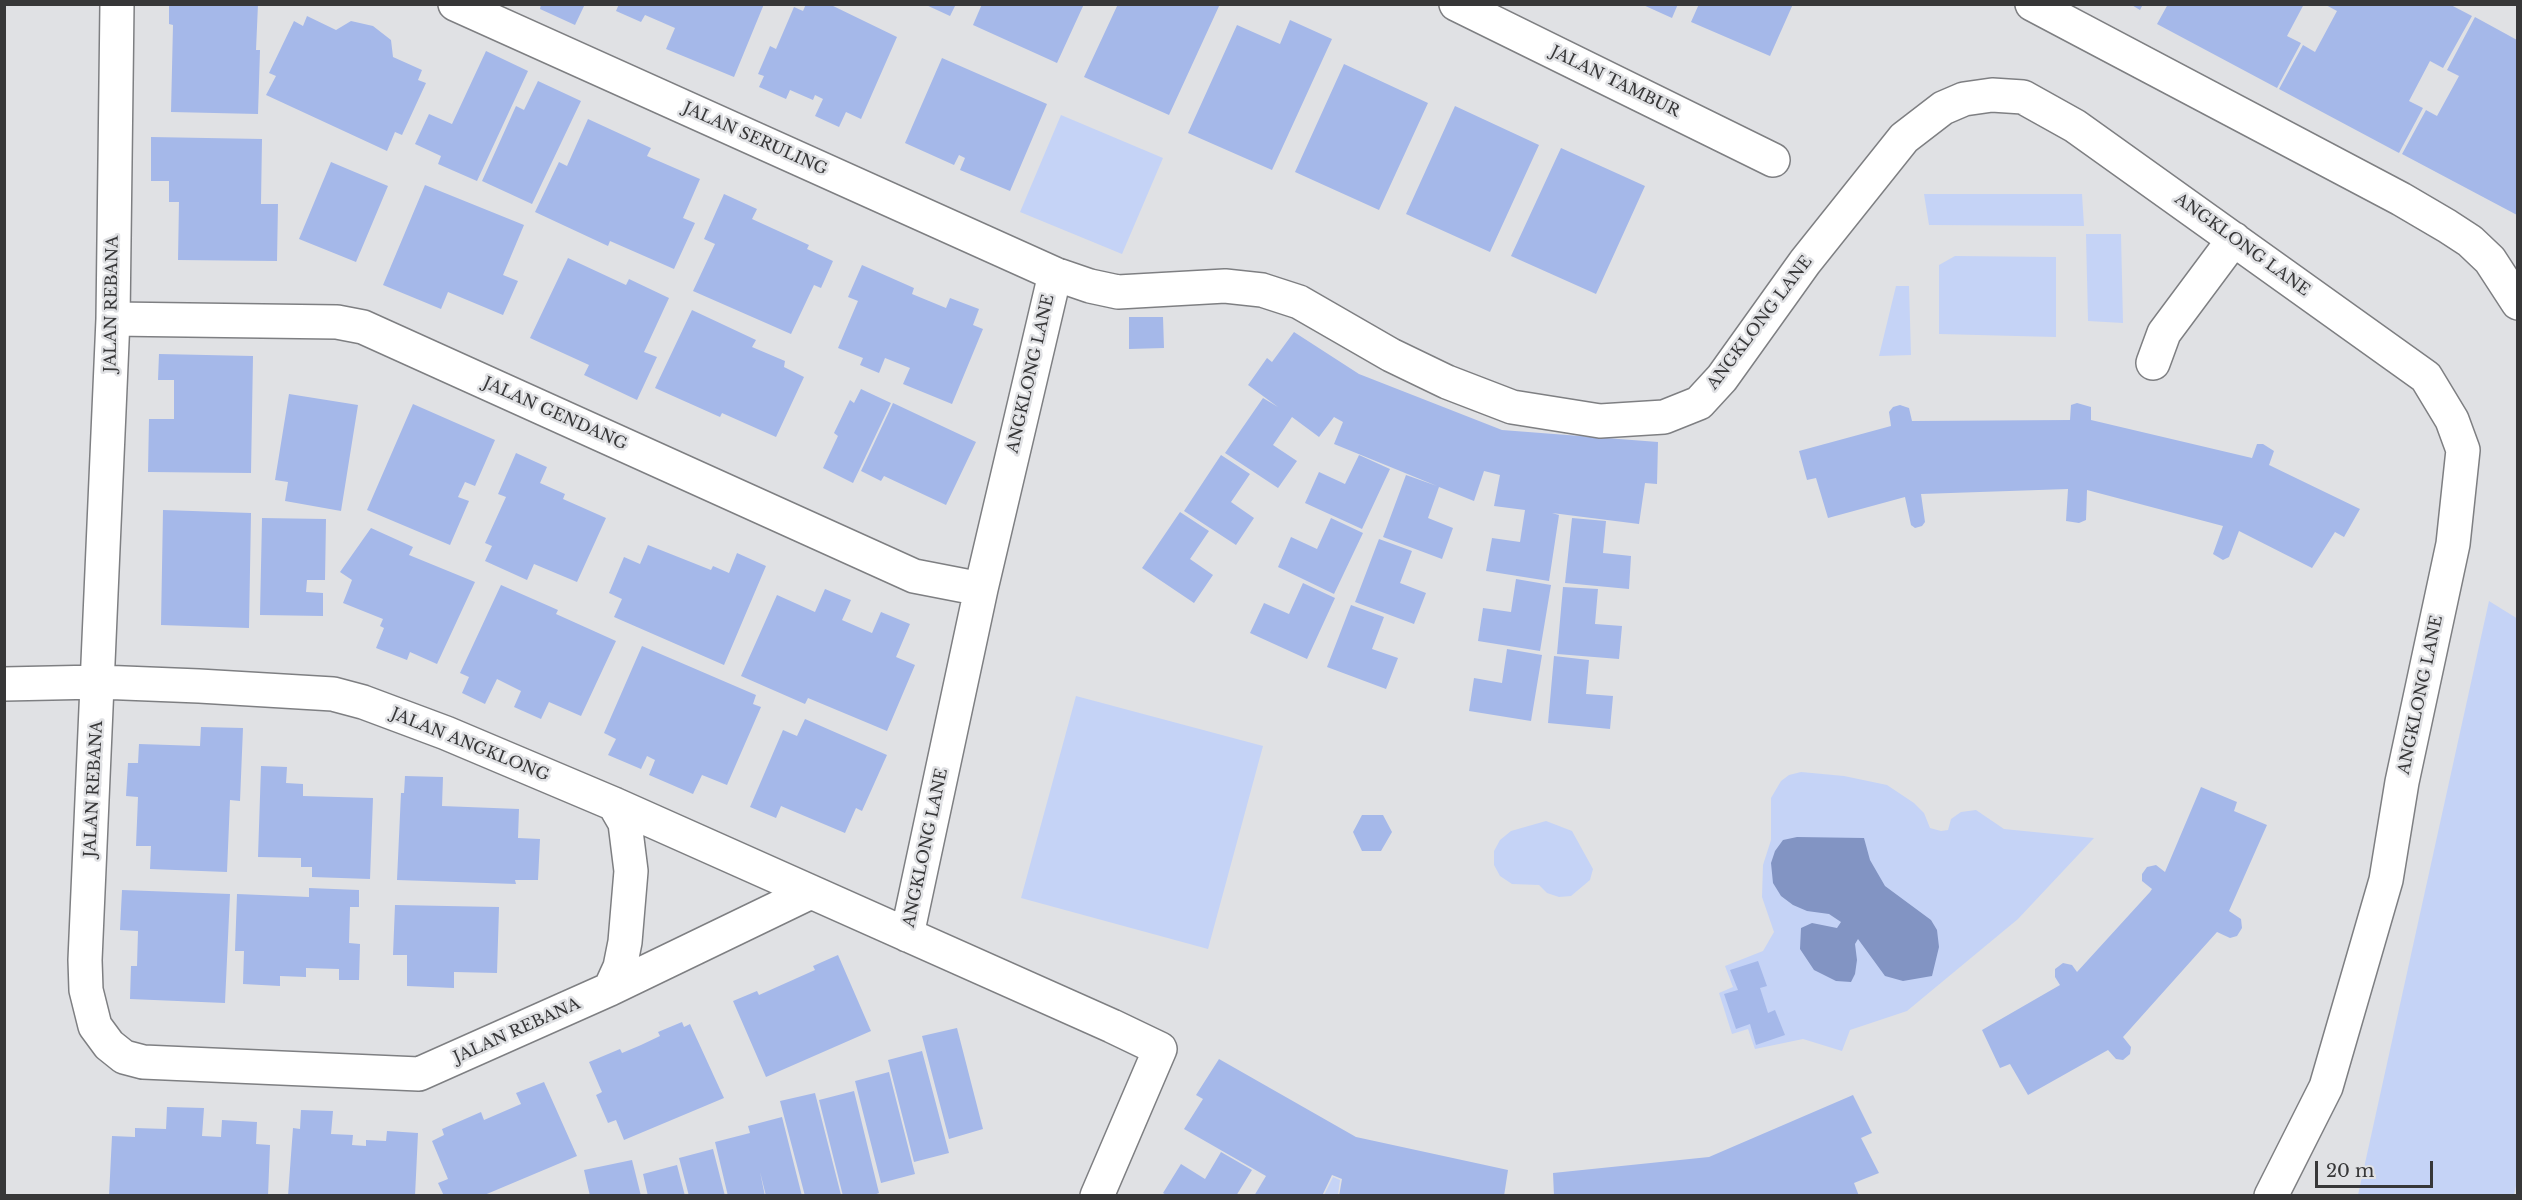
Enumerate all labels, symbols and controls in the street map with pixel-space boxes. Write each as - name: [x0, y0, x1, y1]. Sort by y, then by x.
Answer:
- street label: JALAN TAMBUR: [1547, 42, 1683, 122]
- street label: JALAN SERULING: [680, 99, 830, 179]
- street label: ANGKLONG LANE: [2171, 190, 2313, 300]
- street label: JALAN REBANA: [101, 235, 123, 373]
- street label: ANGKLONG LANE: [1704, 252, 1816, 394]
- street label: ANGKLONG LANE: [1003, 293, 1059, 455]
- street label: JALAN GENDANG: [480, 374, 630, 454]
- street label: ANGKLONG LANE: [2395, 614, 2447, 776]
- street label: JALAN ANGKLONG: [388, 704, 552, 786]
- street label: JALAN REBANA: [81, 720, 107, 858]
- street label: ANGKLONG LANE: [900, 767, 952, 929]
- street label: JALAN REBANA: [451, 994, 583, 1068]
- scale bar: [2318, 1149, 2436, 1187]
- text: 20 m: [2326, 1160, 2374, 1182]

